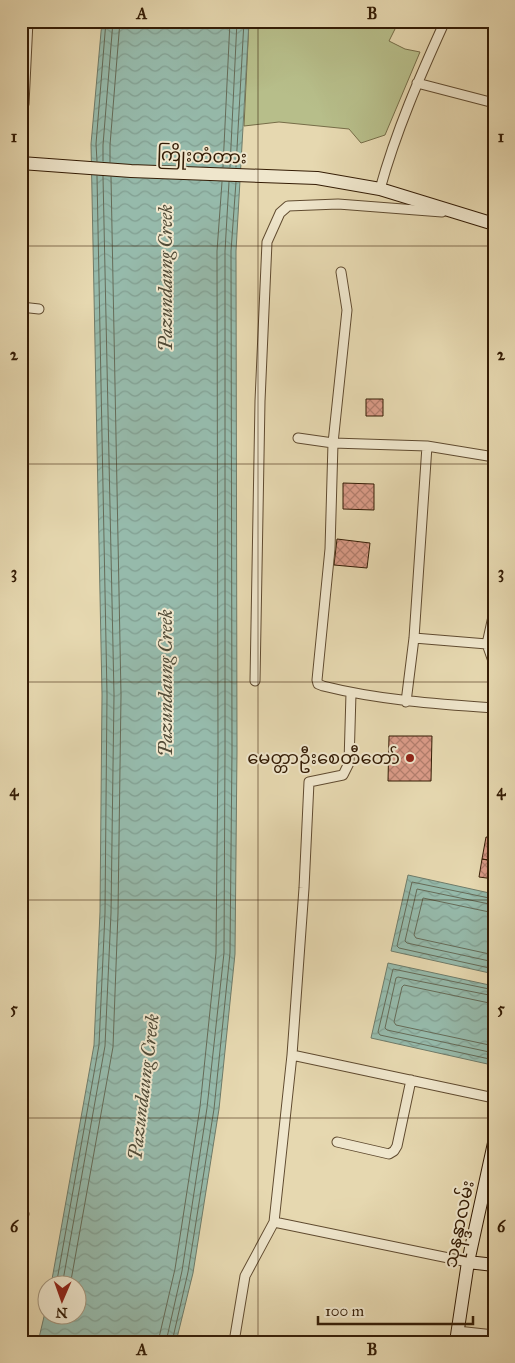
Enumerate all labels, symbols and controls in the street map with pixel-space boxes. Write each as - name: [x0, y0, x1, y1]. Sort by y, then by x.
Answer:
- text: A: [136, 4, 148, 23]
- text: B: [367, 4, 377, 23]
- text: 1: [11, 127, 18, 146]
- text: 1: [498, 127, 505, 146]
- street label: ကြိုးတံတား: [156, 140, 248, 173]
- water label: Pazundaung Creek: [154, 204, 177, 352]
- text: 2: [10, 345, 19, 364]
- text: 2: [497, 345, 506, 364]
- text: 3: [11, 563, 17, 583]
- text: 3: [498, 563, 504, 583]
- water label: Pazundaung Creek: [154, 609, 177, 757]
- place label: မေတ္တာဦးစေတီတော်: [247, 744, 400, 773]
- marker: မေတ္တာဦးစေတီတော်: [404, 752, 416, 764]
- text: 4: [10, 781, 20, 801]
- text: 4: [497, 781, 507, 801]
- text: 5: [10, 999, 18, 1018]
- text: 5: [497, 999, 505, 1018]
- water label: Pazundaung Creek: [123, 1012, 164, 1161]
- street label: သုနန္ဒာလမ်း: [437, 1178, 483, 1271]
- text: 6: [10, 1217, 19, 1236]
- text: 6: [497, 1217, 506, 1236]
- north arrow: [38, 1276, 88, 1326]
- scale bar: [318, 1293, 472, 1325]
- text: 100 m: [325, 1302, 365, 1320]
- text: N: [55, 1304, 68, 1321]
- text: A: [136, 1340, 148, 1359]
- text: B: [367, 1340, 377, 1359]

